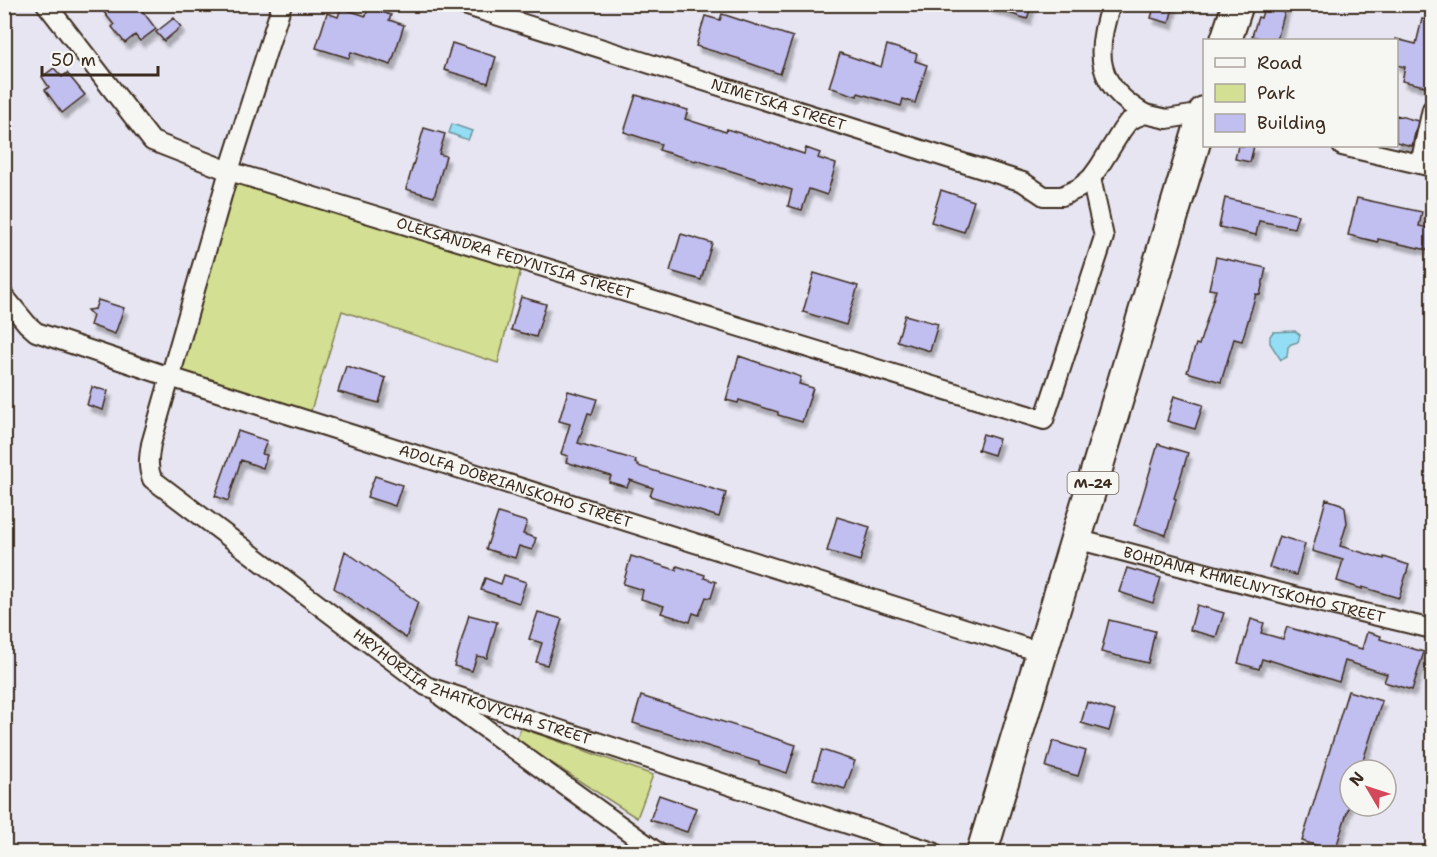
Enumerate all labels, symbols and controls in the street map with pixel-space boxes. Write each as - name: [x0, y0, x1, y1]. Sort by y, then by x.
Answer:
- scale bar: [42, 39, 158, 77]
- legend: [1203, 39, 1398, 147]
- text: 50 m: [51, 48, 96, 72]
- text: Road: [1257, 51, 1302, 75]
- street label: NIMETSKA STREET: [709, 74, 848, 135]
- text: Park: [1257, 81, 1296, 105]
- text: Building: [1257, 111, 1326, 135]
- street label: OLEKSANDRA FEDYNTSIA STREET: [394, 213, 636, 304]
- street label: ADOLFA DOBRIANSKOHO STREET: [396, 440, 635, 532]
- road number: М-24: [1068, 472, 1118, 494]
- street label: BOHDANA KHMELNYTSKOHO STREET: [1121, 542, 1387, 628]
- street label: HRYHORIIA ZHATKOVYCHA STREET: [349, 624, 593, 749]
- north arrow: [1338, 758, 1398, 818]
- text: N: [1345, 767, 1369, 790]

